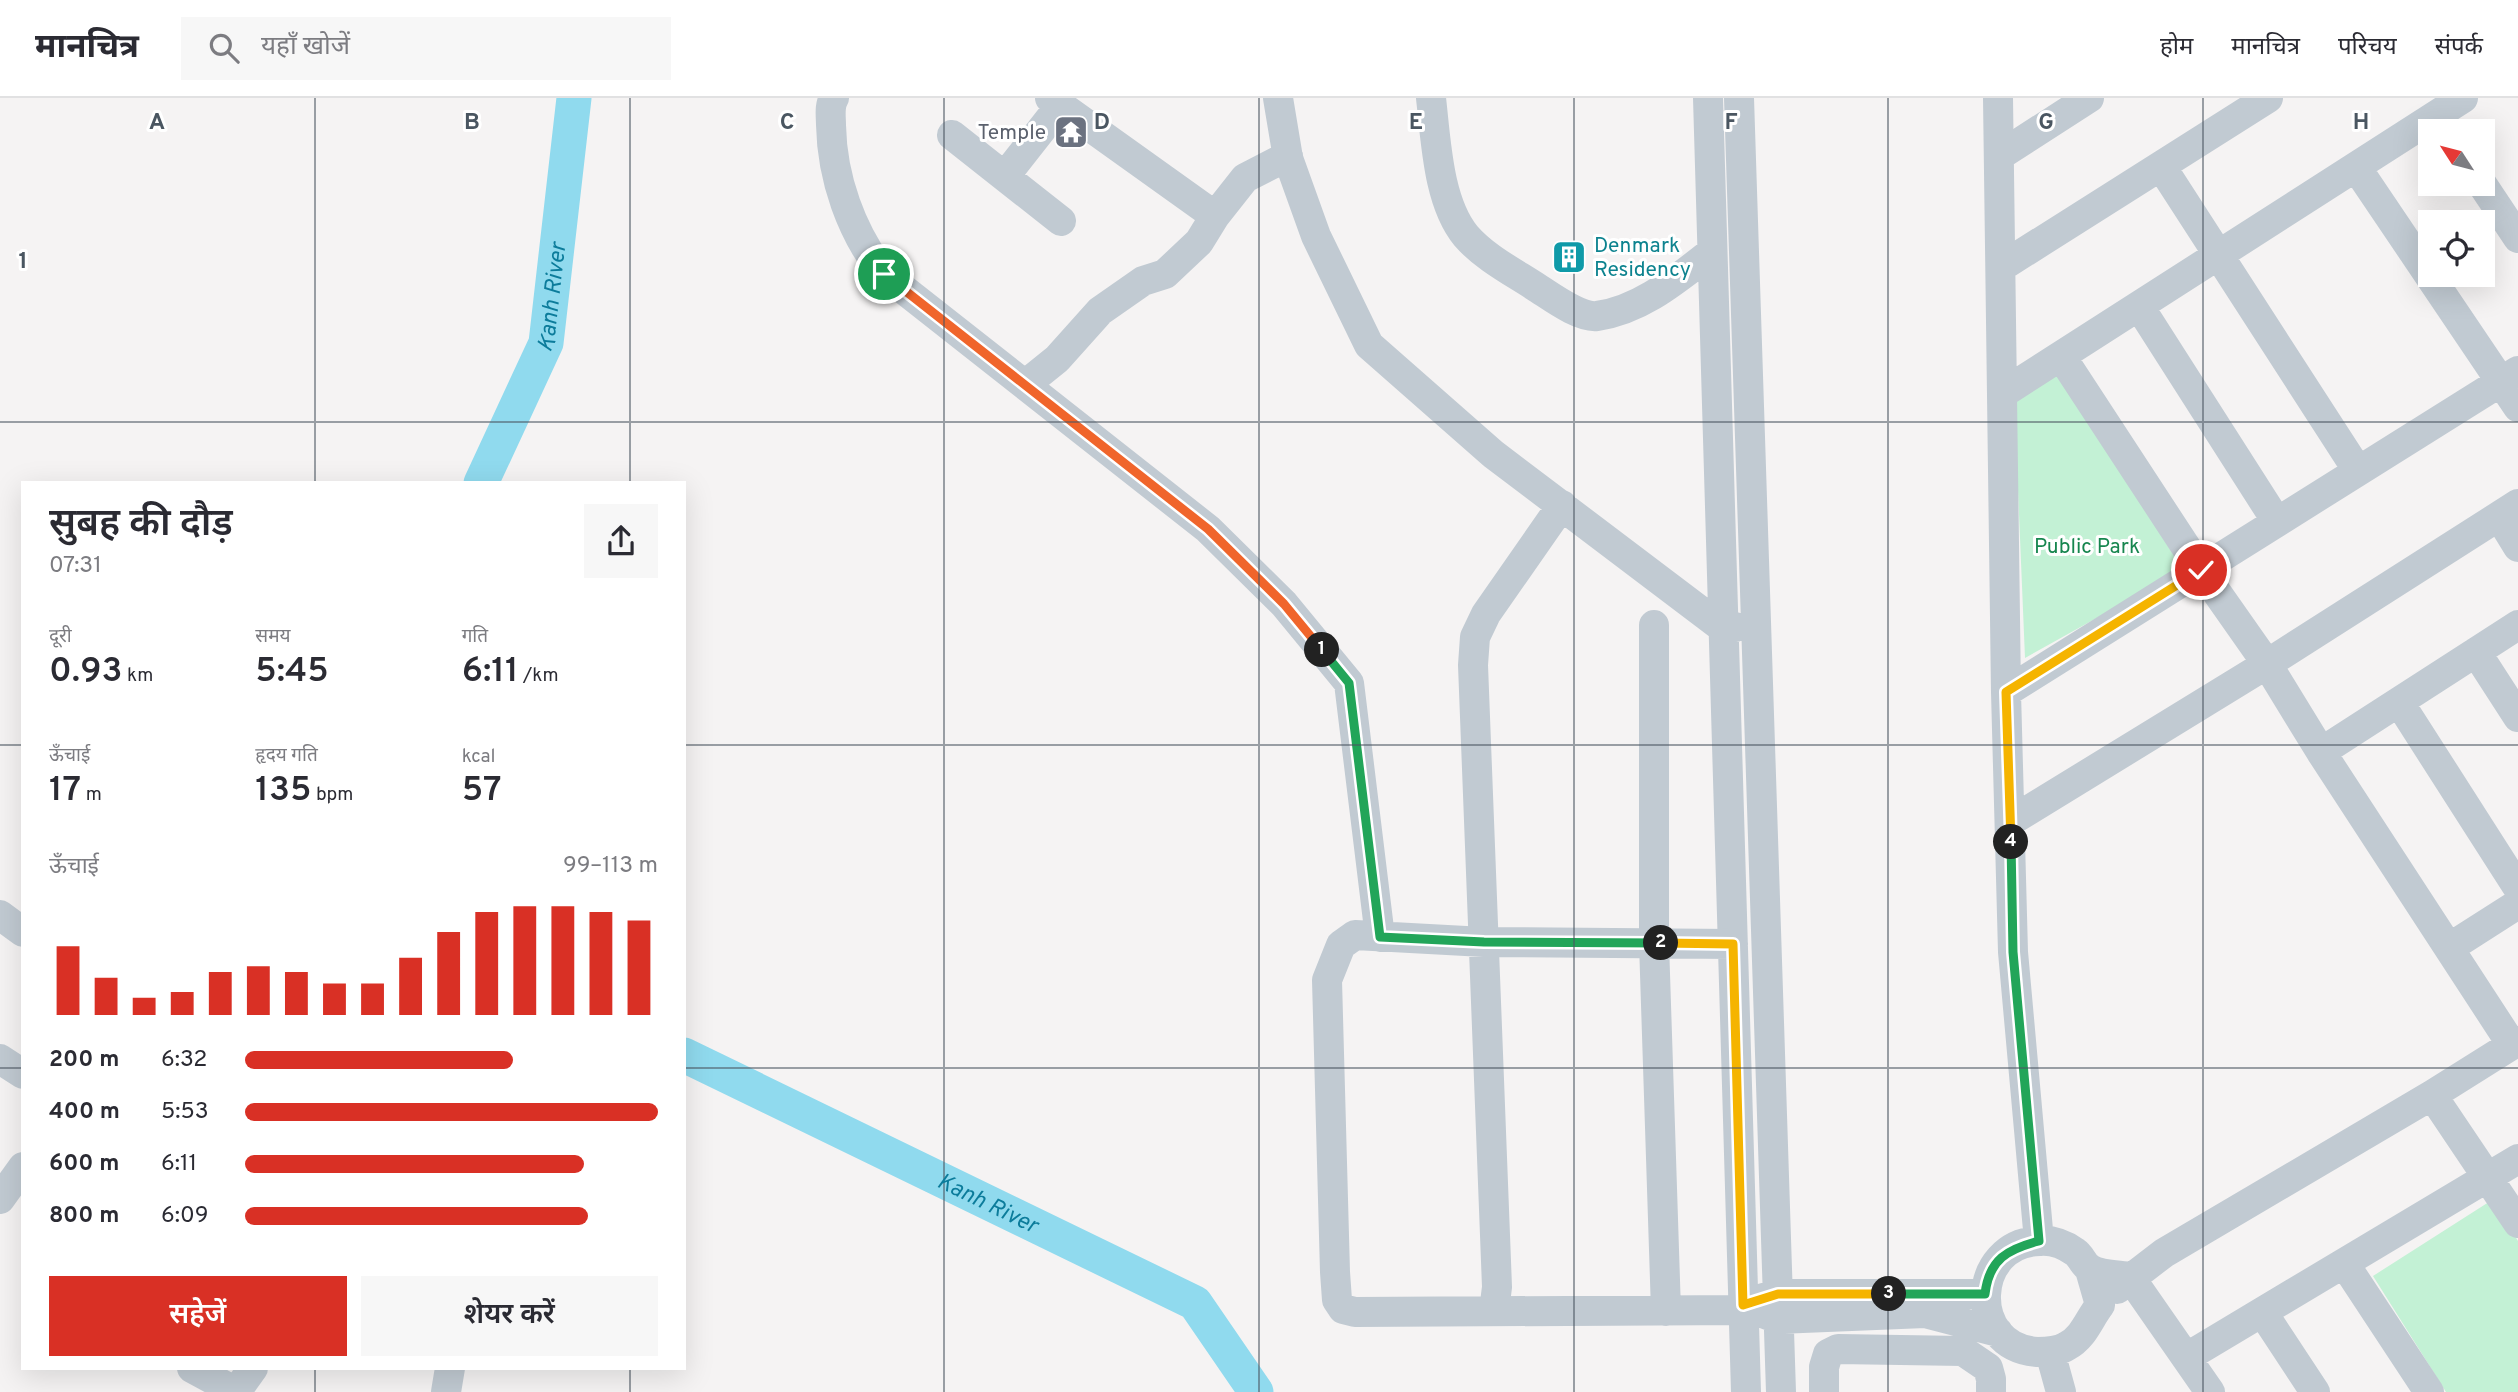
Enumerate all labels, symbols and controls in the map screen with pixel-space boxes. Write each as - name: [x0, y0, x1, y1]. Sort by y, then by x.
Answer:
- search box: [181, 17, 671, 80]
- text: मानचित्र: [35, 28, 139, 70]
- icon: search: [205, 29, 243, 67]
- text: यहाँ खोजें: [261, 31, 350, 64]
- text: होम: [2160, 33, 2193, 63]
- text: मानचित्र: [2231, 33, 2300, 63]
- text: परिचय: [2338, 33, 2397, 63]
- text: संपर्क: [2435, 33, 2483, 63]
- text: A: [149, 109, 165, 138]
- text: B: [464, 109, 480, 138]
- text: C: [780, 109, 794, 138]
- text: D: [1094, 109, 1110, 138]
- text: E: [1409, 109, 1423, 138]
- text: F: [1724, 109, 1738, 138]
- text: G: [2038, 109, 2054, 138]
- text: H: [2353, 109, 2369, 138]
- temple icon: Temple: [1052, 113, 1090, 151]
- north arrow: [2418, 119, 2496, 196]
- map controls: [2418, 119, 2495, 287]
- place label: Temple: [977, 120, 1046, 147]
- button: locate: [2418, 210, 2495, 287]
- place label: Denmark Residency: [1594, 233, 1691, 284]
- building icon: Denmark Residency: [1550, 238, 1588, 276]
- water label: Kanh River: [532, 239, 575, 357]
- pin: [854, 244, 914, 304]
- text: 1: [18, 248, 28, 277]
- icon: arrive: [865, 255, 903, 293]
- text: सुबह की दौड़: [49, 501, 233, 550]
- button: share: [584, 504, 658, 578]
- park label: Public Park: [2034, 534, 2140, 561]
- pin: [2171, 540, 2231, 600]
- icon: check: [2182, 551, 2220, 589]
- text: 07:31: [49, 552, 102, 581]
- text: दूरी: [49, 625, 72, 649]
- text: समय: [255, 625, 291, 649]
- text: गति: [462, 625, 488, 649]
- pin: 1: [1304, 632, 1340, 668]
- text: 1: [1318, 637, 1325, 661]
- text: 0.93: [49, 650, 122, 694]
- text: 5:45: [255, 650, 329, 694]
- text: 6:11: [462, 650, 519, 694]
- text: km: [122, 664, 153, 688]
- text: /km: [519, 664, 559, 688]
- text: ऊँचाई: [49, 744, 90, 768]
- text: हृदय गति: [255, 744, 318, 768]
- text: kcal: [462, 745, 495, 769]
- text: 17: [49, 769, 81, 813]
- text: 135: [255, 769, 312, 813]
- text: 57: [462, 769, 502, 813]
- text: m: [81, 783, 102, 807]
- text: bpm: [312, 783, 353, 807]
- pin: 4: [1994, 824, 2028, 860]
- text: 4: [2004, 829, 2017, 853]
- text: 99–113 m: [563, 852, 658, 881]
- text: ऊँचाई: [49, 853, 99, 882]
- pin: 2: [1644, 926, 1678, 960]
- text: 2: [1655, 930, 1666, 954]
- text: 200 m: [49, 1046, 119, 1075]
- text: 6:32: [161, 1046, 207, 1075]
- text: 400 m: [49, 1098, 120, 1127]
- text: 5:53: [161, 1098, 209, 1127]
- text: 600 m: [49, 1150, 119, 1179]
- text: 6:11: [161, 1150, 197, 1179]
- water label: Kanh River: [932, 1168, 1044, 1243]
- text: 800 m: [49, 1202, 119, 1231]
- text: 6:09: [161, 1202, 208, 1231]
- button: सहेजें: [49, 1276, 347, 1356]
- button: शेयर करें: [361, 1276, 658, 1356]
- pin: 3: [1871, 1276, 1906, 1312]
- text: 3: [1883, 1281, 1894, 1305]

